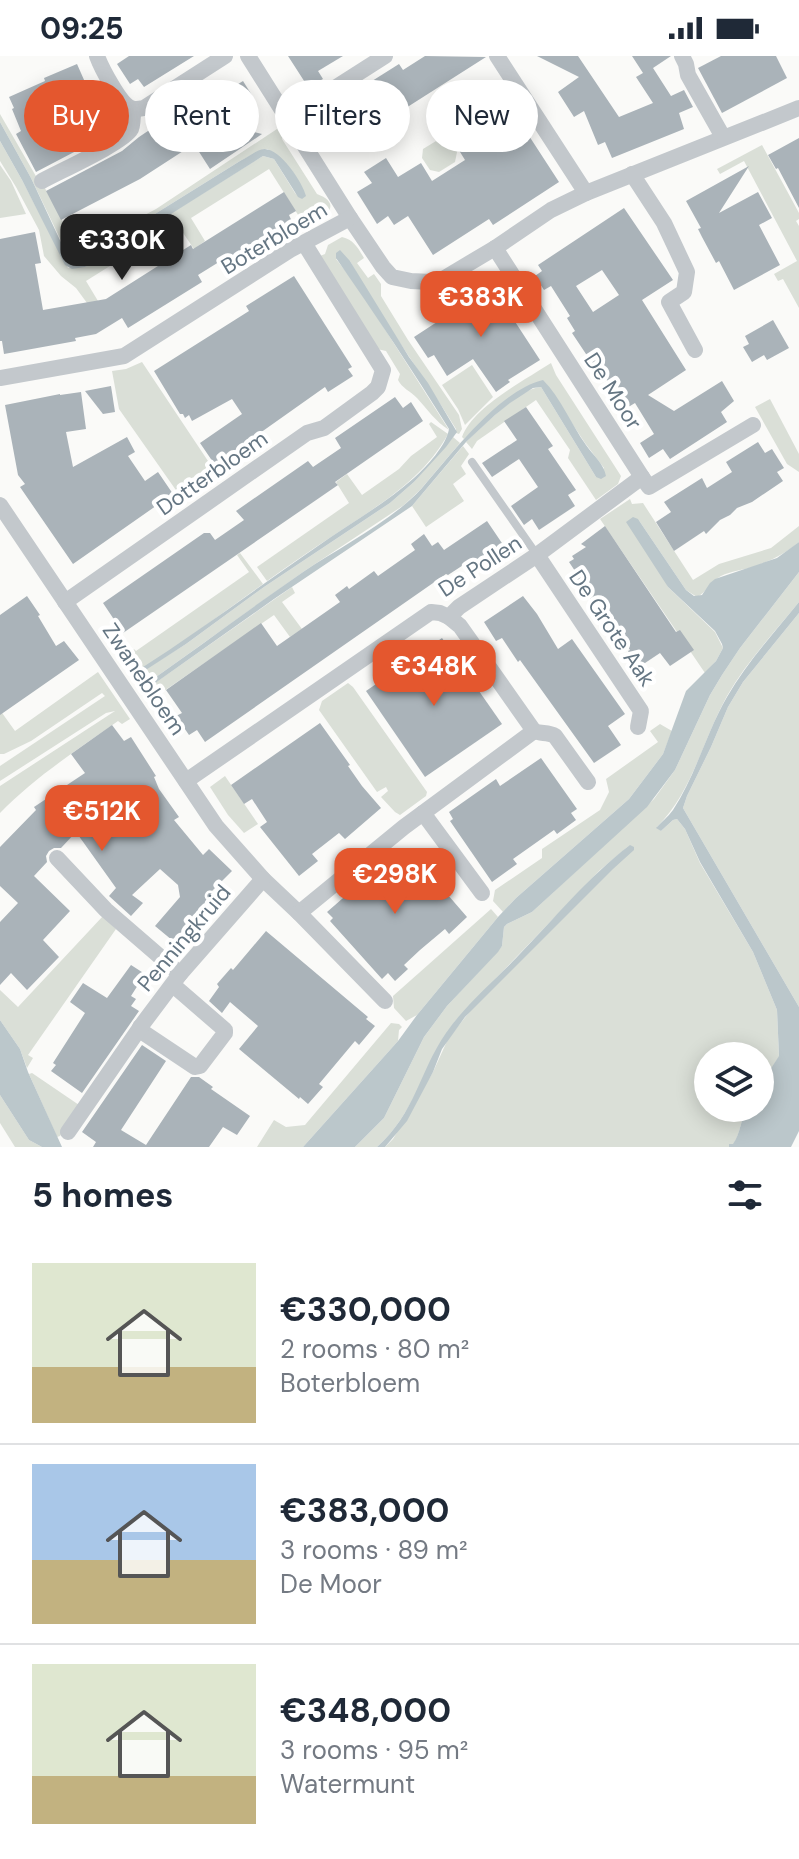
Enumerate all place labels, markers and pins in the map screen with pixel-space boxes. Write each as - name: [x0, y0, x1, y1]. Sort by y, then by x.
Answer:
- pin: €330K: [66, 214, 178, 282]
- pin: €383K: [425, 271, 537, 339]
- pin: €348K: [378, 640, 490, 708]
- pin: €512K: [46, 785, 158, 853]
- pin: €298K: [339, 848, 451, 916]

